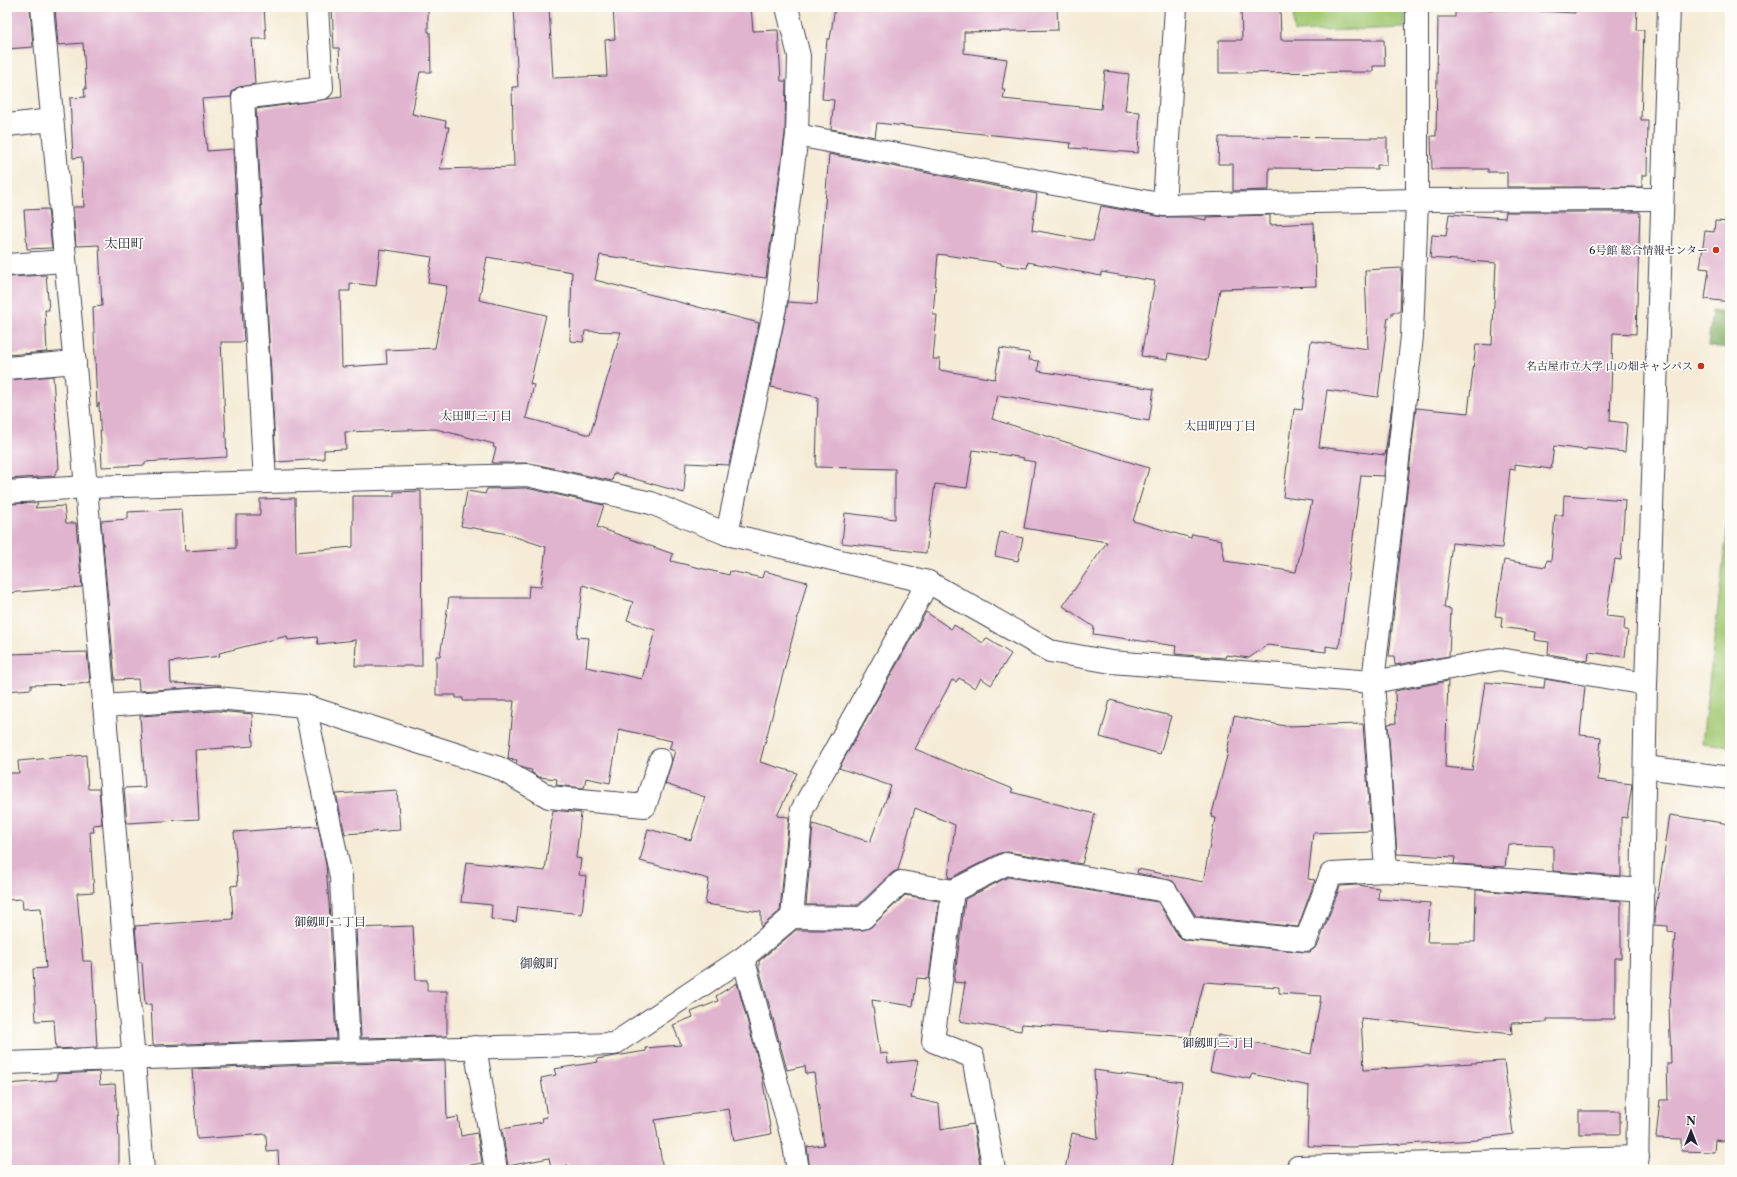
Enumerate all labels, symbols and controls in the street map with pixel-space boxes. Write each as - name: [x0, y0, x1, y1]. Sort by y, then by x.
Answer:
- district label: 太田町: [104, 235, 144, 251]
- place label: 6号館 総合情報センター: [1589, 243, 1708, 257]
- marker: 6号館 総合情報センター: [1711, 245, 1721, 255]
- place label: 名古屋市立大学 山の畑キャンパス: [1526, 359, 1693, 373]
- marker: 名古屋市立大学 山の畑キャンパス: [1696, 361, 1706, 371]
- district label: 太田町三丁目: [440, 408, 512, 423]
- district label: 太田町四丁目: [1184, 418, 1256, 433]
- district label: 御劔町二丁目: [294, 914, 366, 929]
- district label: 御劔町: [519, 955, 559, 971]
- district label: 御劔町三丁目: [1182, 1035, 1254, 1050]
- north arrow: [1671, 1111, 1711, 1151]
- text: N: [1686, 1114, 1696, 1128]

